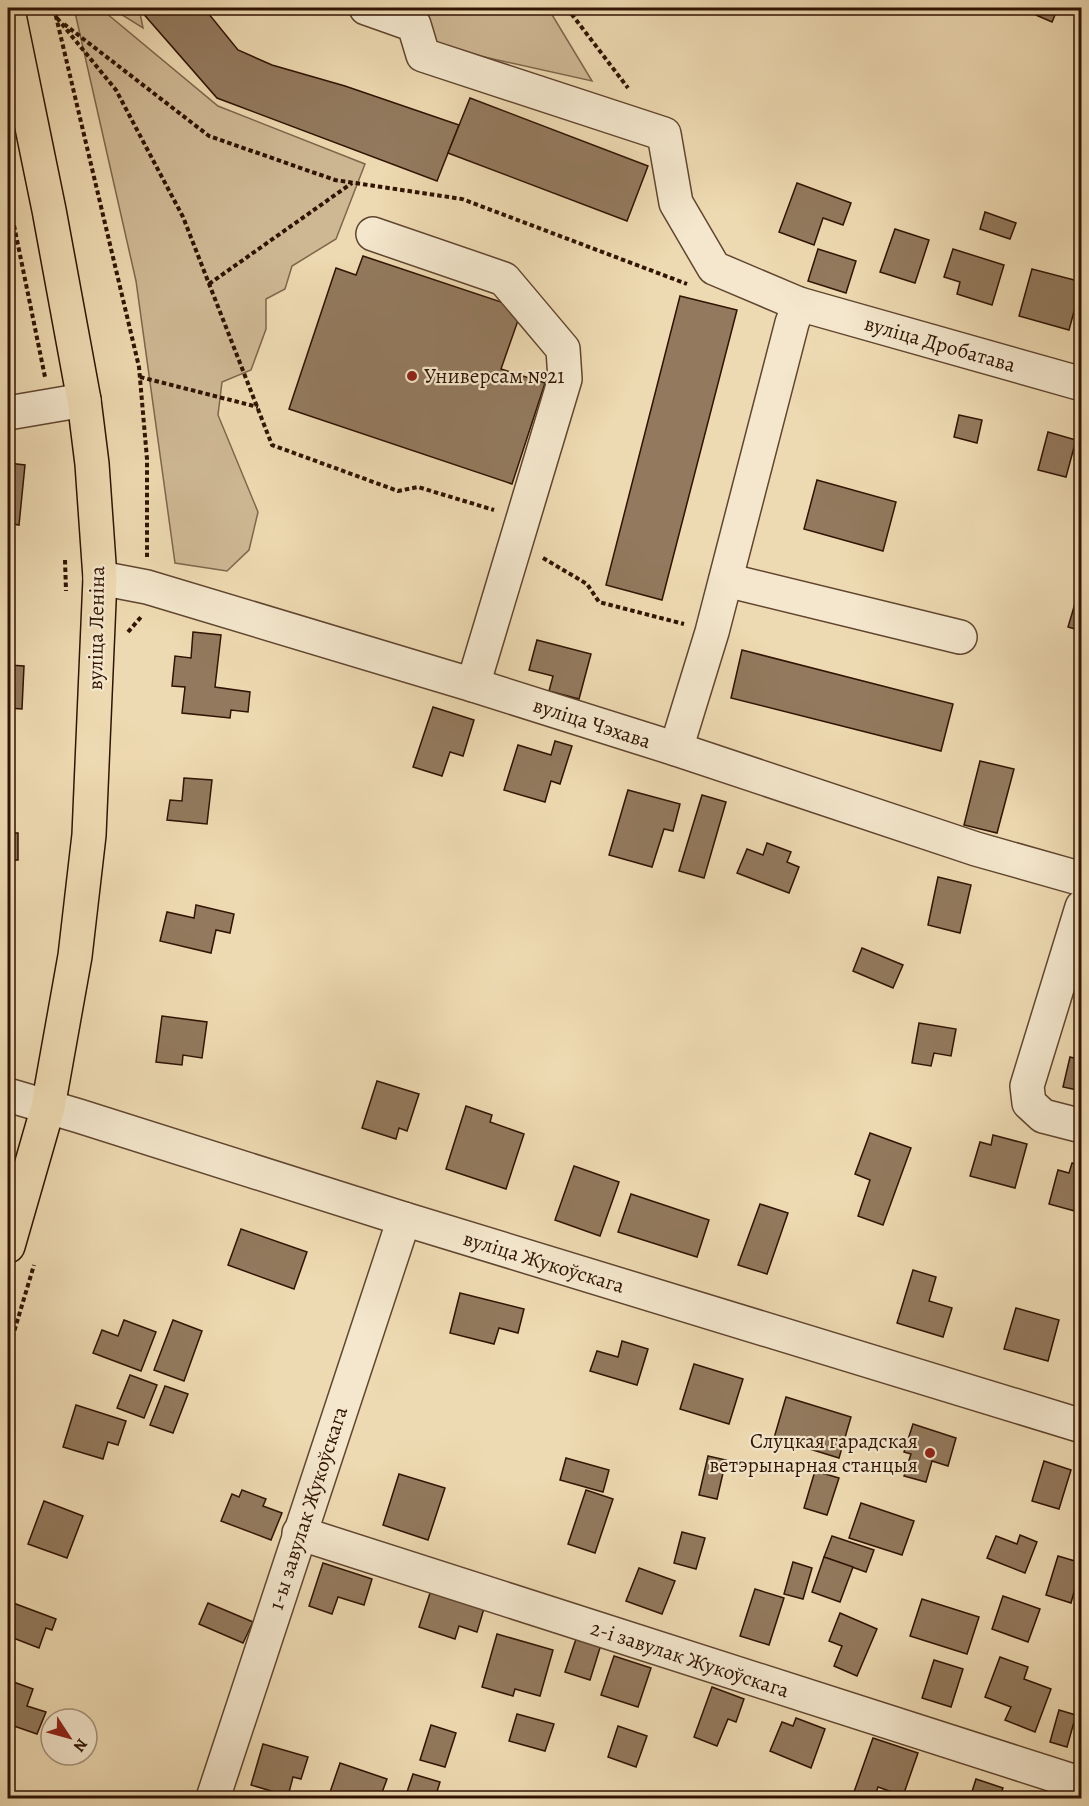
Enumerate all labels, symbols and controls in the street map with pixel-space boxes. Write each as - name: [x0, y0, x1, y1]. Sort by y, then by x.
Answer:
- street label: вуліца Дробатава: [861, 309, 1019, 379]
- place label: Универсам №21: [424, 362, 564, 390]
- marker: Универсам №21: [405, 369, 419, 383]
- street label: вуліца Леніна: [81, 565, 111, 690]
- street label: вуліца Чэхава: [529, 691, 655, 755]
- street label: вуліца Жукоўскага: [460, 1224, 628, 1300]
- street label: 1-ы завулак Жукоўскага: [262, 1402, 354, 1613]
- place label: Слуцкая гарадская ветэрынарная станцыя: [709, 1427, 918, 1479]
- marker: Слуцкая гарадская ветэрынарная станцыя: [923, 1446, 937, 1460]
- street label: 2-і завулак Жукоўскага: [587, 1614, 793, 1704]
- north arrow: [39, 1707, 99, 1767]
- text: N: [68, 1734, 93, 1757]

